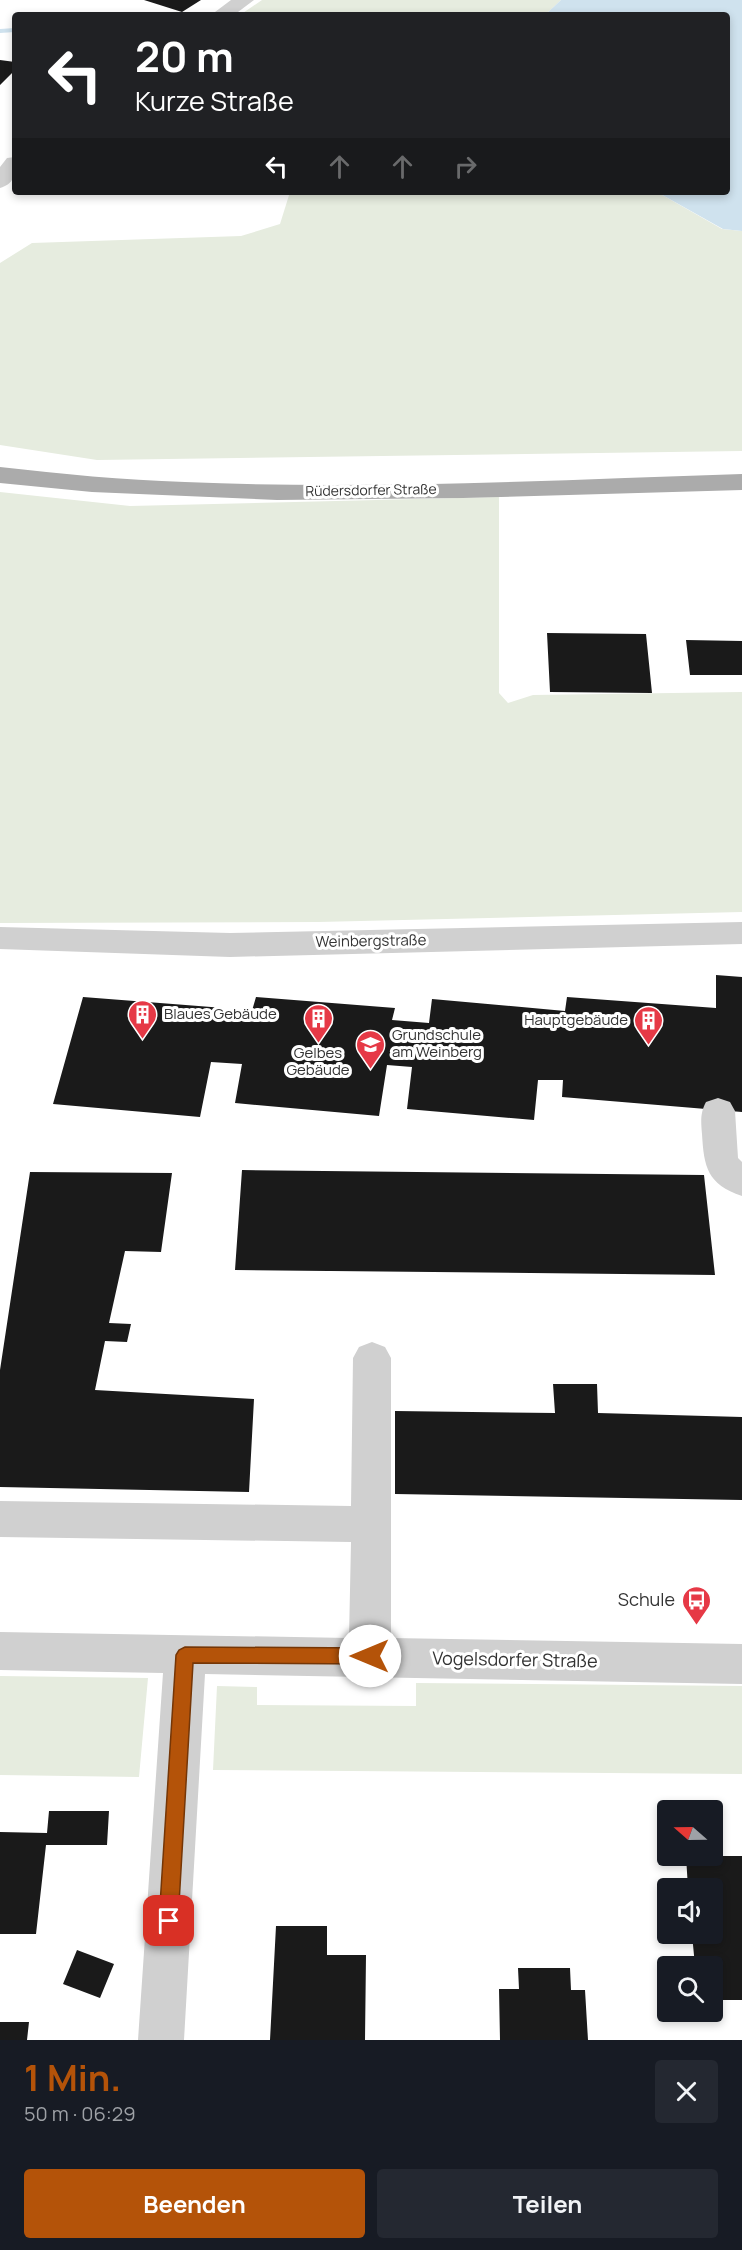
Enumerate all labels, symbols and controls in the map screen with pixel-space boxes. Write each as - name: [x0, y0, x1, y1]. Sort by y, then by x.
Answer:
- text: 20 m: [135, 27, 234, 85]
- icon: left: [36, 36, 114, 114]
- text: Kurze Straße: [135, 82, 294, 119]
- icon: left: [260, 150, 293, 183]
- icon: ahead: [323, 150, 356, 183]
- icon: ahead: [386, 150, 419, 183]
- icon: right: [449, 150, 482, 183]
- street label: Rüdersdorfer Straße: [305, 479, 437, 500]
- street label: Weinbergstraße: [315, 929, 427, 952]
- building icon: Blaues Gebäude: [127, 998, 159, 1040]
- building icon: Gelbes Gebäude: [302, 1002, 334, 1044]
- place label: Blaues Gebäude: [164, 1003, 277, 1024]
- building icon: Hauptgebäude: [633, 1004, 665, 1046]
- place label: Hauptgebäude: [524, 1009, 628, 1030]
- place label: Grundschule am Weinberg: [392, 1024, 482, 1062]
- school or university icon: Grundschule am Weinberg: [355, 1028, 387, 1070]
- place label: Gelbes Gebäude: [286, 1042, 350, 1080]
- bus stop icon: Schule: [680, 1584, 712, 1626]
- place label: Schule: [618, 1587, 675, 1611]
- position arrow: [338, 1624, 402, 1688]
- street label: Vogelsdorfer Straße: [432, 1646, 598, 1672]
- north arrow: [657, 1800, 723, 1866]
- map controls: [657, 1800, 723, 2022]
- button: sound: [657, 1878, 723, 1944]
- pin: [143, 1895, 194, 1946]
- icon: arrive: [152, 1904, 185, 1937]
- button: search: [657, 1956, 723, 2022]
- text: 1 Min.: [24, 2053, 121, 2102]
- button: close: [655, 2060, 718, 2123]
- text: 50 m · 06:29: [24, 2100, 136, 2127]
- button: Beenden: [24, 2169, 365, 2238]
- button: Teilen: [377, 2169, 718, 2238]

